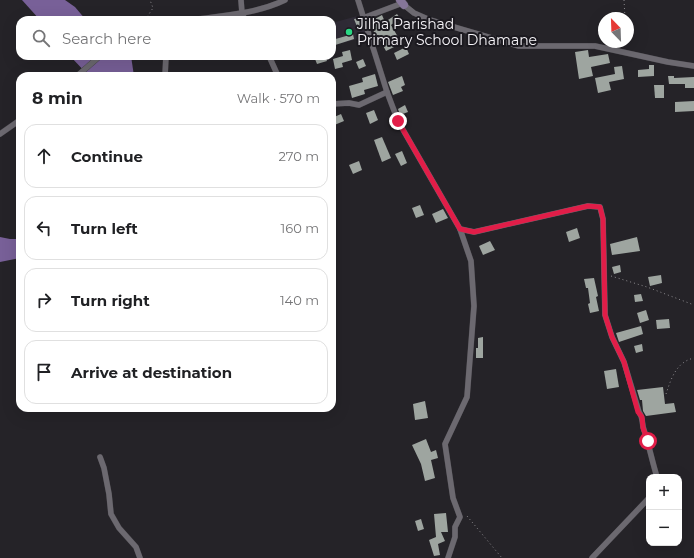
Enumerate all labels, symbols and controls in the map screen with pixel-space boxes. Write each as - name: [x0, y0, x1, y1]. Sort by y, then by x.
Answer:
- north arrow: [598, 12, 634, 48]
- place label: Jilha Parishad Primary School Dhamane: [356, 15, 537, 49]
- search box: [16, 16, 336, 60]
- icon: search: [30, 27, 52, 49]
- marker: Jilha Parishad Primary School Dhamane: [344, 27, 354, 37]
- text: Search here: [62, 29, 151, 48]
- text: 8 min: [32, 88, 83, 108]
- text: Walk · 570 m: [237, 90, 320, 106]
- route end: [389, 112, 407, 130]
- icon: ahead: [33, 145, 55, 167]
- text: Continue: [71, 147, 143, 166]
- text: 270 m: [278, 148, 319, 164]
- icon: left: [33, 217, 55, 239]
- text: Turn left: [71, 219, 138, 238]
- text: 160 m: [281, 220, 319, 236]
- icon: right: [33, 289, 55, 311]
- text: Turn right: [71, 291, 150, 310]
- text: 140 m: [280, 292, 319, 308]
- icon: arrive: [33, 361, 55, 383]
- text: Arrive at destination: [71, 363, 232, 382]
- route start: [639, 432, 657, 450]
- map controls: [646, 474, 682, 546]
- button: +: [646, 474, 682, 510]
- button: −: [646, 510, 682, 546]

